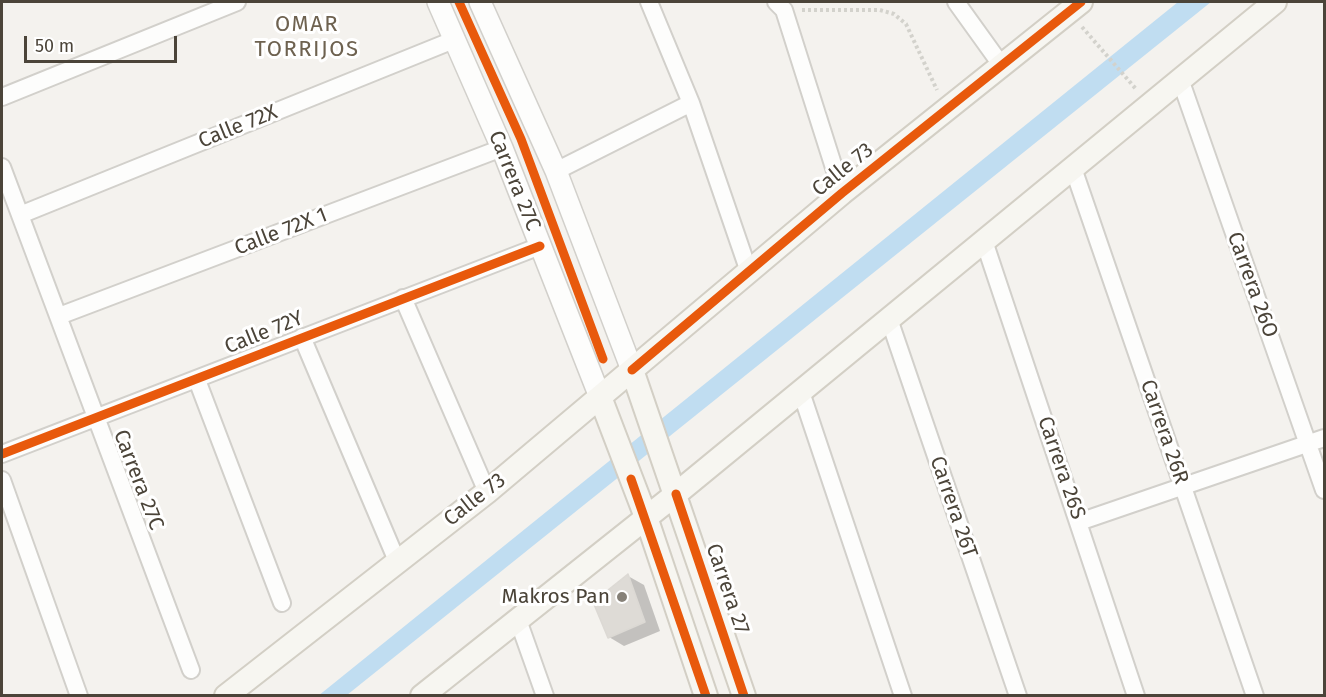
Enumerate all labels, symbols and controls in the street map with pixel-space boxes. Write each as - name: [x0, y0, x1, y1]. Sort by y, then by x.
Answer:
- district label: OMAR TORRIJOS: [255, 12, 359, 63]
- scale bar: [27, 24, 180, 62]
- text: 50 m: [35, 35, 74, 57]
- street label: Calle 72X: [195, 100, 281, 154]
- street label: Carrera 27C: [483, 127, 545, 235]
- street label: Calle 73: [807, 138, 879, 202]
- street label: Calle 72X 1: [231, 203, 331, 261]
- street label: Carrera 26O: [1221, 229, 1283, 341]
- street label: Calle 72Y: [221, 306, 307, 360]
- street label: Carrera 26R: [1134, 377, 1194, 487]
- street label: Carrera 26S: [1032, 413, 1090, 523]
- street label: Carrera 27C: [107, 426, 169, 534]
- street label: Carrera 26T: [924, 453, 982, 561]
- street label: Calle 73: [439, 468, 511, 532]
- street label: Carrera 27: [700, 541, 754, 637]
- place label: Makros Pan: [502, 584, 610, 610]
- marker: Makros Pan: [615, 590, 629, 604]

